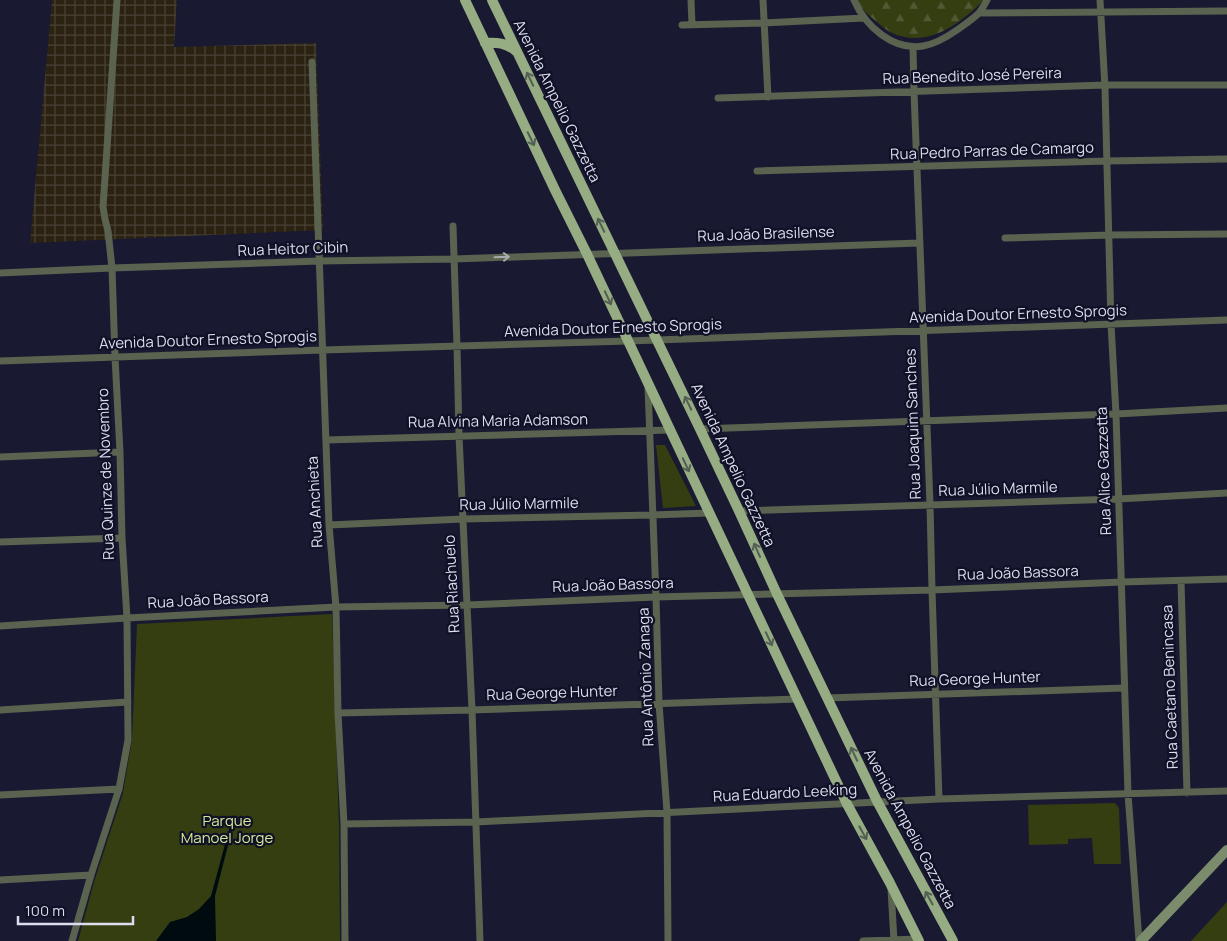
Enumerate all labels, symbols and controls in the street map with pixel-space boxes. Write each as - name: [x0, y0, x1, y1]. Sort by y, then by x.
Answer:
- street label: Avenida Ampelio Gazzetta: [509, 16, 606, 186]
- street label: Rua Benedito José Pereira: [882, 62, 1062, 89]
- one-way arrow: [525, 72, 534, 87]
- one-way arrow: [526, 131, 536, 146]
- street label: Rua Pedro Parras de Camargo: [890, 136, 1094, 165]
- one-way arrow: [595, 218, 605, 233]
- street label: Rua João Brasilense: [697, 221, 835, 246]
- street label: Rua Heitor Cibin: [237, 236, 349, 261]
- one-way arrow: [494, 252, 510, 262]
- one-way arrow: [603, 290, 613, 305]
- street label: Avenida Doutor Ernesto Sprogis: [909, 299, 1127, 328]
- street label: Avenida Doutor Ernesto Sprogis: [504, 313, 722, 342]
- street label: Avenida Doutor Ernesto Sprogis: [99, 325, 317, 354]
- street label: Rua Joaquim Sanches: [899, 348, 926, 500]
- street label: Avenida Ampelio Gazzetta: [686, 379, 781, 550]
- street label: Rua Quinze de Novembro: [92, 388, 119, 560]
- one-way arrow: [682, 395, 692, 410]
- street label: Rua Alice Gazzetta: [1091, 406, 1116, 536]
- street label: Rua Alvina Maria Adamson: [408, 408, 588, 433]
- street label: Rua Anchieta: [302, 456, 327, 548]
- one-way arrow: [682, 457, 692, 472]
- street label: Rua Júlio Marmile: [938, 476, 1058, 501]
- street label: Rua Júlio Marmile: [459, 492, 579, 515]
- street label: Rua Riachuelo: [438, 534, 465, 634]
- one-way arrow: [751, 543, 761, 558]
- street label: Rua João Bassora: [957, 560, 1079, 585]
- street label: Rua João Bassora: [552, 572, 674, 597]
- street label: Rua João Bassora: [147, 586, 269, 613]
- street label: Rua Caetano Benincasa: [1156, 604, 1183, 770]
- street label: Rua Antônio Zanaga: [633, 607, 658, 747]
- one-way arrow: [765, 631, 774, 646]
- street label: Rua George Hunter: [909, 666, 1042, 691]
- street label: Rua George Hunter: [486, 680, 619, 705]
- street label: Avenida Ampelio Gazzetta: [859, 745, 962, 913]
- one-way arrow: [849, 747, 858, 762]
- street label: Rua Eduardo Leeking: [712, 778, 858, 807]
- park label: Parque Manoel Jorge: [181, 810, 273, 848]
- one-way arrow: [858, 825, 868, 839]
- one-way arrow: [924, 891, 934, 906]
- scale bar: [18, 894, 132, 926]
- text: 100 m: [25, 900, 65, 921]

